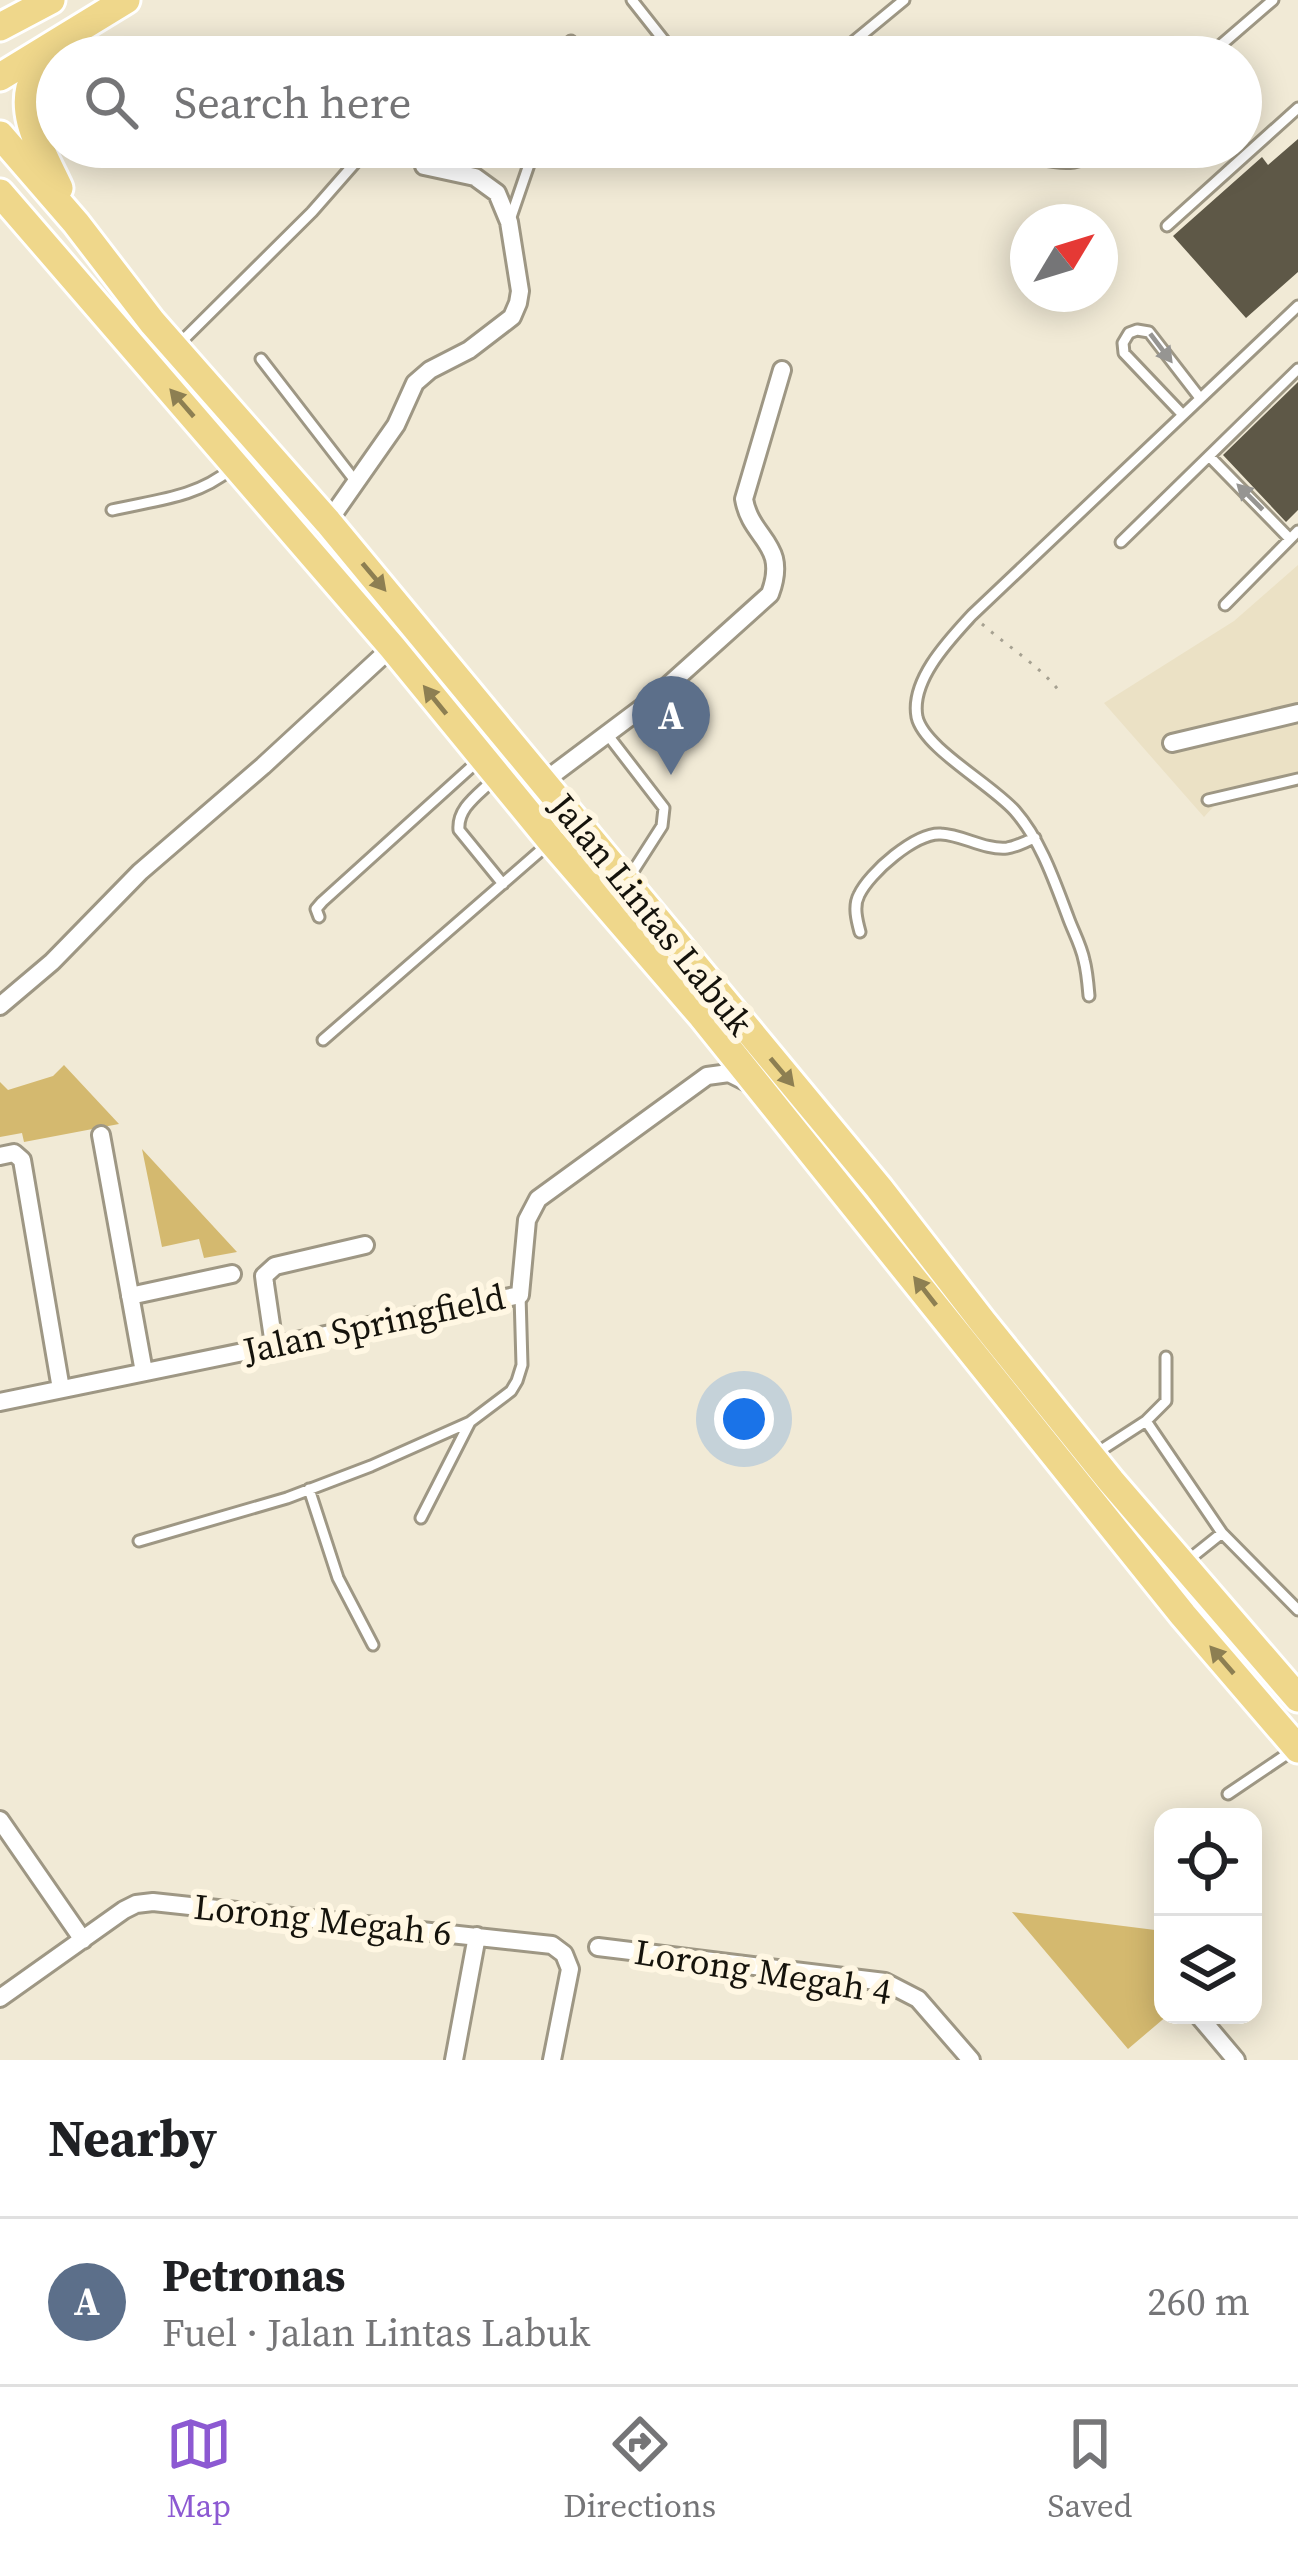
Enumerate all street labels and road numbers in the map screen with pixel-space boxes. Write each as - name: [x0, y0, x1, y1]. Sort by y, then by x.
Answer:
- street label: Jalan Lintas Labuk: [538, 782, 765, 1046]
- street label: Jalan Springfield: [238, 1272, 509, 1375]
- street label: Lorong Megah 6: [192, 1882, 454, 1957]
- street label: Lorong Megah 4: [631, 1927, 895, 2016]

